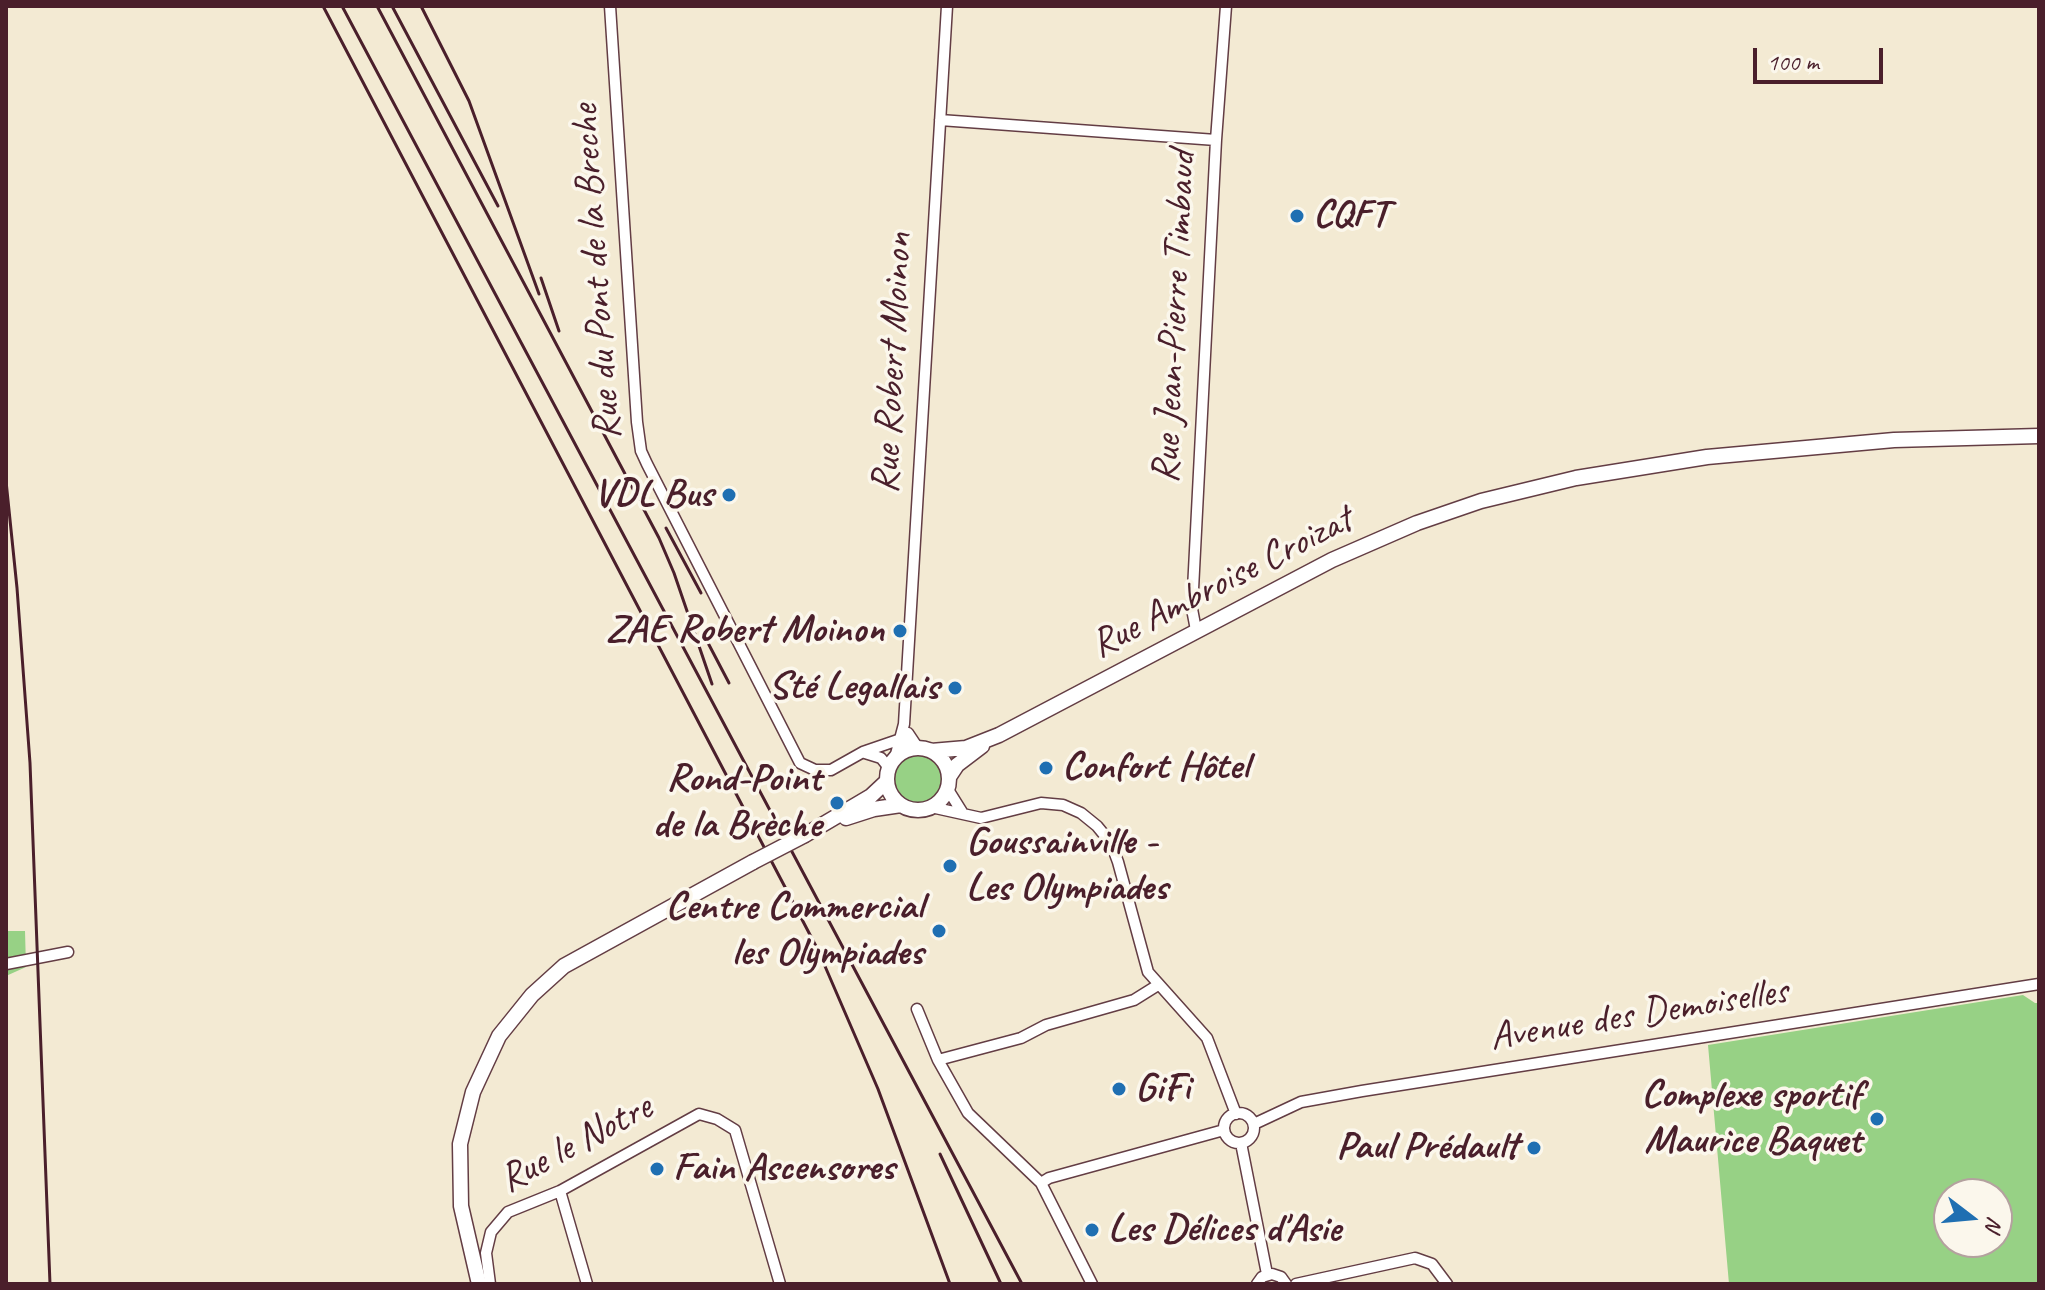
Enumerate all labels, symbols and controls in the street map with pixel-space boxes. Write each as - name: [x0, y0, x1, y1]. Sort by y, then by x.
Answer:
- scale bar: [1757, 32, 1887, 82]
- text: 100 m: [1767, 47, 1819, 77]
- street label: Rue du Pont de la Breche: [561, 103, 633, 441]
- street label: Rue Jean-Pierre Timbaud: [1142, 150, 1208, 484]
- place label: CQFT: [1313, 192, 1389, 240]
- marker: CQFT: [1288, 207, 1306, 225]
- street label: Rue Robert Moinon: [862, 231, 924, 495]
- place label: VDL Bus: [593, 471, 713, 519]
- marker: VDL Bus: [720, 486, 738, 504]
- street label: Rue Ambroise Croizat: [1083, 496, 1361, 670]
- place label: ZAE Robert Moinon: [606, 607, 884, 655]
- marker: ZAE Robert Moinon: [891, 622, 909, 640]
- place label: Sté Legallais: [768, 664, 939, 712]
- marker: Sté Legallais: [946, 679, 964, 697]
- place label: Confort Hôtel: [1062, 744, 1249, 792]
- place label: Rond-Point de la Brèche: [652, 756, 821, 850]
- marker: Confort Hôtel: [1037, 759, 1055, 777]
- marker: Rond-Point de la Brèche: [828, 794, 846, 812]
- place label: Goussainville - Les Olympiades: [966, 819, 1167, 913]
- marker: Goussainville - Les Olympiades: [941, 857, 959, 875]
- place label: Centre Commercial les Olympiades: [666, 884, 923, 978]
- marker: Centre Commercial les Olympiades: [930, 922, 948, 940]
- street label: Avenue des Demoiselles: [1487, 968, 1791, 1062]
- place label: GiFi: [1135, 1065, 1190, 1113]
- place label: Complexe sportif Maurice Baquet: [1641, 1072, 1861, 1166]
- marker: GiFi: [1110, 1080, 1128, 1098]
- street label: Rue le Notre: [491, 1084, 661, 1204]
- marker: Complexe sportif Maurice Baquet: [1868, 1110, 1886, 1128]
- place label: Paul Prédault: [1336, 1124, 1518, 1172]
- marker: Paul Prédault: [1525, 1139, 1543, 1157]
- place label: Fain Ascensores: [673, 1145, 895, 1193]
- marker: Fain Ascensores: [648, 1160, 666, 1178]
- north arrow: [1933, 1178, 2013, 1258]
- place label: Les Délices d'Asie: [1108, 1206, 1341, 1254]
- text: N: [1979, 1214, 2009, 1234]
- marker: Les Délices d'Asie: [1083, 1221, 1101, 1239]

